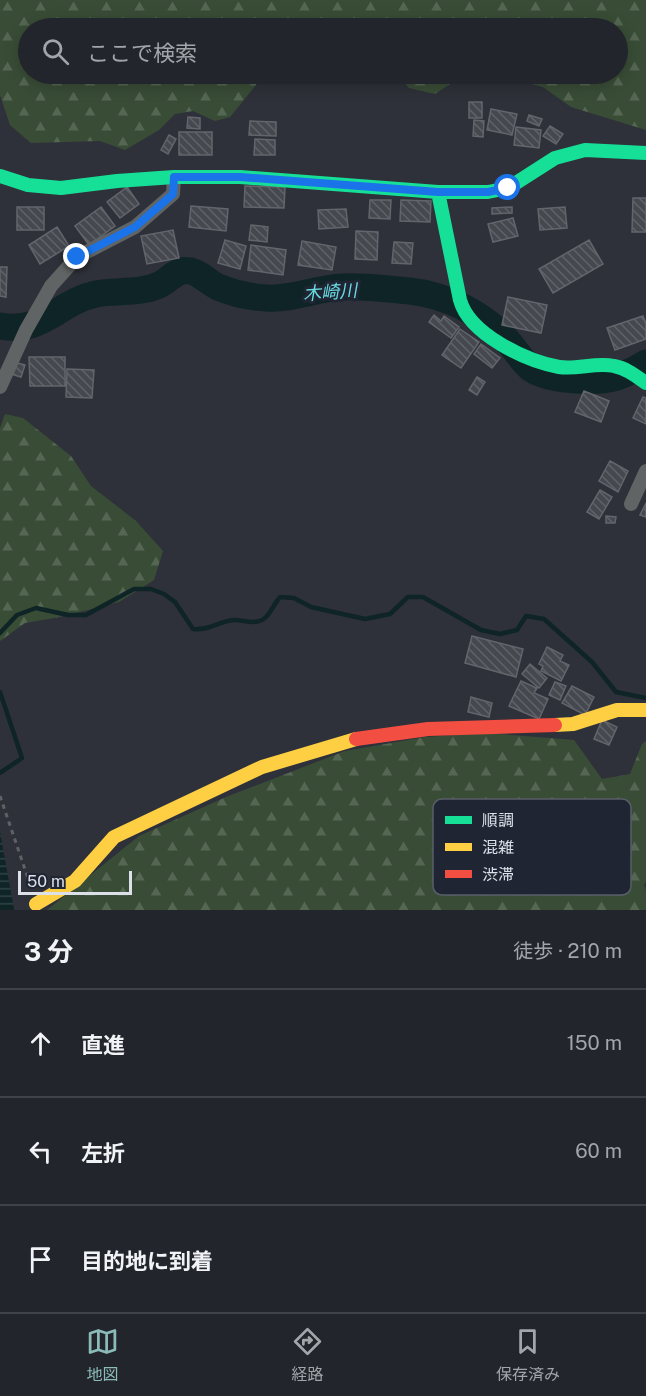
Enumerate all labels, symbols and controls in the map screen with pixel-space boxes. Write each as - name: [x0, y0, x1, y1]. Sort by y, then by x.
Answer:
- search box: [18, 18, 628, 84]
- icon: search: [39, 35, 72, 68]
- text: ここで検索: [87, 40, 197, 66]
- route start: [494, 174, 520, 200]
- route end: [63, 243, 89, 269]
- water label: 木崎川: [302, 280, 360, 304]
- legend: [433, 799, 631, 895]
- text: 順調: [482, 811, 514, 830]
- text: 混雑: [482, 838, 514, 857]
- text: 渋滞: [482, 865, 514, 884]
- scale bar: [18, 868, 132, 896]
- text: 50 m: [27, 872, 65, 891]
- text: 3 分: [24, 936, 73, 967]
- text: 徒歩 · 210 m: [513, 939, 622, 963]
- icon: ahead: [24, 1027, 57, 1060]
- text: 150 m: [567, 1031, 622, 1055]
- text: 直進: [81, 1032, 125, 1058]
- icon: left: [24, 1135, 57, 1168]
- text: 60 m: [575, 1139, 622, 1163]
- text: 左折: [81, 1140, 125, 1166]
- icon: arrive: [24, 1243, 57, 1276]
- text: 目的地に到着: [81, 1248, 213, 1274]
- tab: 地図: [86, 1325, 119, 1385]
- tab: 経路: [291, 1325, 324, 1385]
- tab: 保存済み: [496, 1325, 560, 1385]

